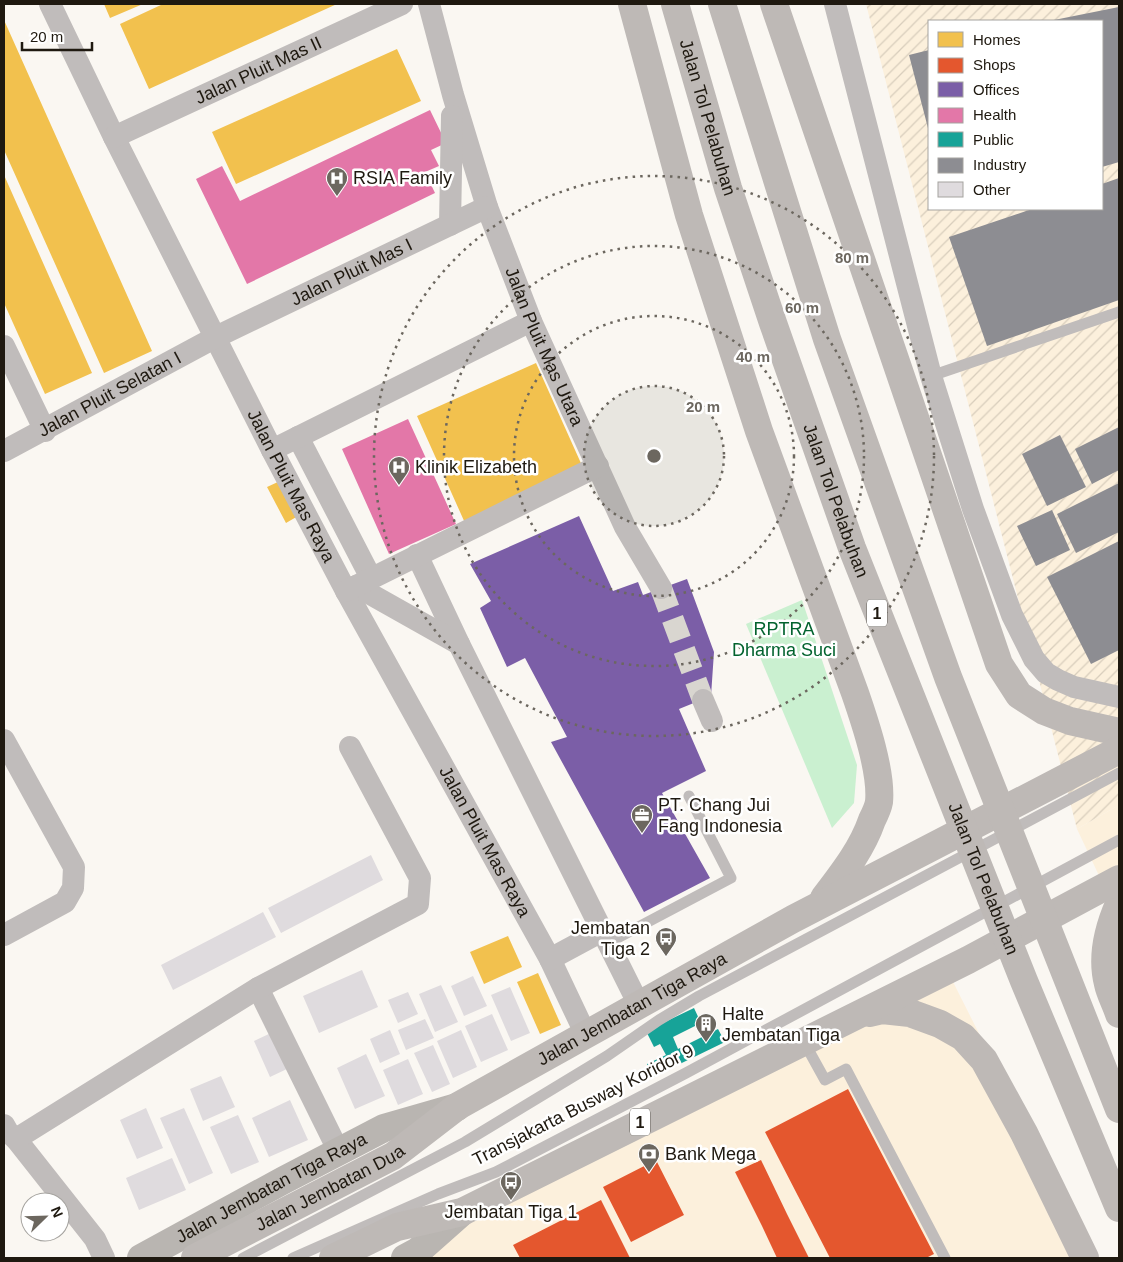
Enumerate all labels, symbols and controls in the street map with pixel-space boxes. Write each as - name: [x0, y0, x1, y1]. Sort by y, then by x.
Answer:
- scale bar: [22, 20, 92, 52]
- legend: [928, 20, 1103, 210]
- text: 20 m: [30, 28, 63, 45]
- text: Homes: [973, 31, 1021, 48]
- street label: Jalan Pluit Mas II: [192, 33, 325, 108]
- street label: Jalan Tol Pelabuhan: [676, 37, 740, 198]
- text: Shops: [973, 56, 1016, 73]
- text: Offices: [973, 81, 1019, 98]
- text: Health: [973, 106, 1016, 123]
- text: Public: [973, 131, 1014, 148]
- text: Industry: [973, 156, 1027, 173]
- hospital icon: RSIA Family: [325, 166, 349, 197]
- place label: RSIA Family: [353, 168, 452, 188]
- text: Other: [973, 181, 1011, 198]
- street label: Jalan Pluit Mas I: [288, 234, 415, 310]
- text: 80 m: [835, 249, 869, 266]
- street label: Jalan Pluit Mas Utara: [501, 264, 588, 430]
- text: 60 m: [785, 299, 819, 316]
- street label: Jalan Pluit Selatan I: [35, 348, 185, 441]
- text: 40 m: [736, 348, 770, 365]
- text: 20 m: [686, 398, 720, 415]
- street label: Jalan Pluit Mas Raya: [243, 406, 340, 567]
- street label: Jalan Tol Pelabuhan: [799, 421, 873, 580]
- centre of rings: [645, 447, 663, 465]
- hospital icon: Klinik Elizabeth: [387, 455, 411, 486]
- place label: Klinik Elizabeth: [415, 457, 537, 477]
- road number: 1: [867, 600, 887, 626]
- park label: RPTRA Dharma Suci: [732, 619, 836, 660]
- street label: Jalan Pluit Mas Raya: [435, 763, 535, 921]
- place label: PT. Chang Jui Fang Indonesia: [658, 795, 783, 836]
- street label: Jalan Tol Pelabuhan: [944, 800, 1023, 958]
- office icon: PT. Chang Jui Fang Indonesia: [630, 803, 654, 834]
- place label: Jembatan Tiga 2: [571, 918, 650, 959]
- bus stop icon: Jembatan Tiga 2: [654, 926, 678, 957]
- street label: Jalan Jembatan Tiga Raya: [534, 948, 731, 1070]
- place label: Halte Jembatan Tiga: [722, 1004, 841, 1045]
- building icon: Halte Jembatan Tiga: [694, 1012, 718, 1043]
- street label: Transjakarta Busway Koridor 9: [469, 1040, 697, 1170]
- road number: 1: [630, 1108, 650, 1136]
- street label: Jalan Jembatan Tiga Raya: [173, 1128, 371, 1247]
- street label: Jalan Jembatan Dua: [252, 1140, 409, 1235]
- bank icon: Bank Mega: [637, 1142, 661, 1173]
- place label: Bank Mega: [665, 1144, 757, 1164]
- bus stop icon: Jembatan Tiga 1: [499, 1170, 523, 1201]
- north arrow: [20, 1192, 70, 1242]
- place label: Jembatan Tiga 1: [444, 1202, 578, 1222]
- text: N: [48, 1204, 66, 1220]

